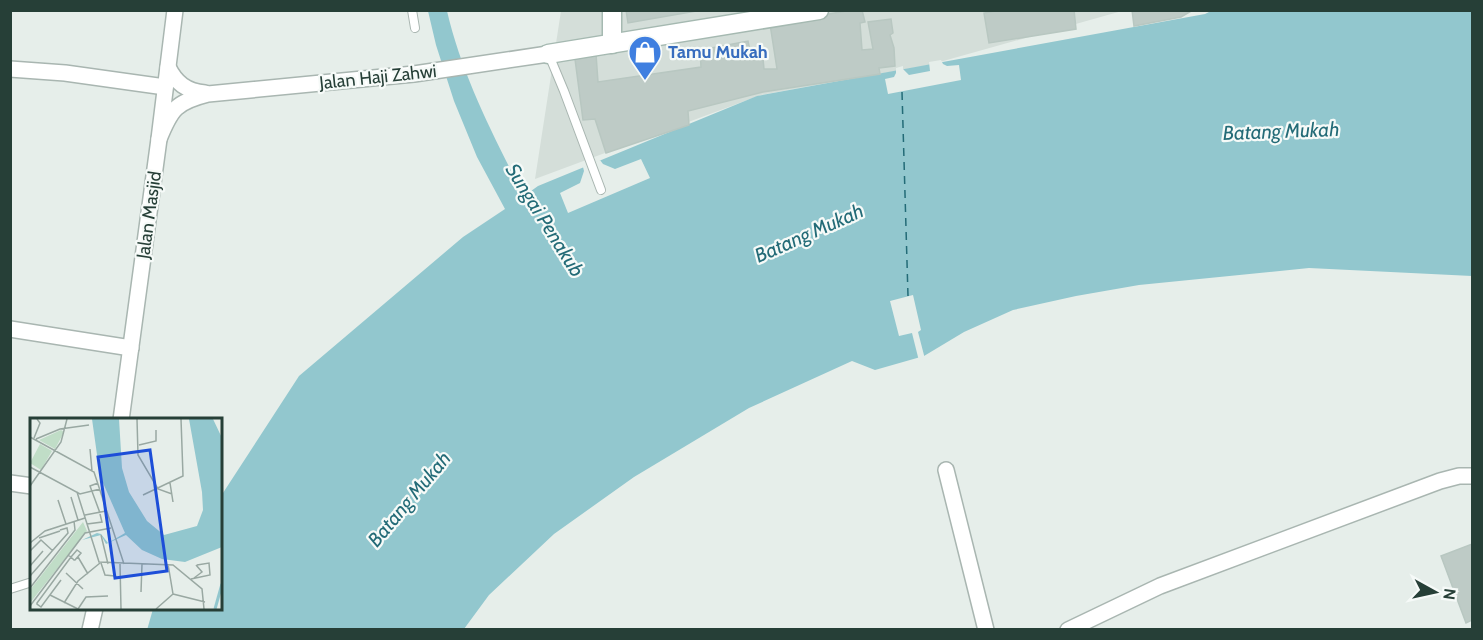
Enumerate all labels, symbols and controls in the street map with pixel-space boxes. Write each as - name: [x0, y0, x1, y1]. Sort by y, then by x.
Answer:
- shop icon: Tamu Mukah: [627, 34, 663, 81]
- place label: Tamu Mukah: [668, 41, 768, 63]
- street label: Jalan Haji Zahwi: [317, 60, 438, 94]
- water label: Batang Mukah: [1222, 117, 1340, 145]
- water label: Sungai Penakub: [501, 159, 589, 281]
- street label: Jalan Masjid: [132, 170, 166, 261]
- water label: Batang Mukah: [751, 198, 867, 268]
- inset map: [30, 418, 222, 610]
- water label: Batang Mukah: [362, 447, 456, 551]
- north arrow: [1405, 562, 1465, 622]
- text: N: [1439, 587, 1460, 601]

